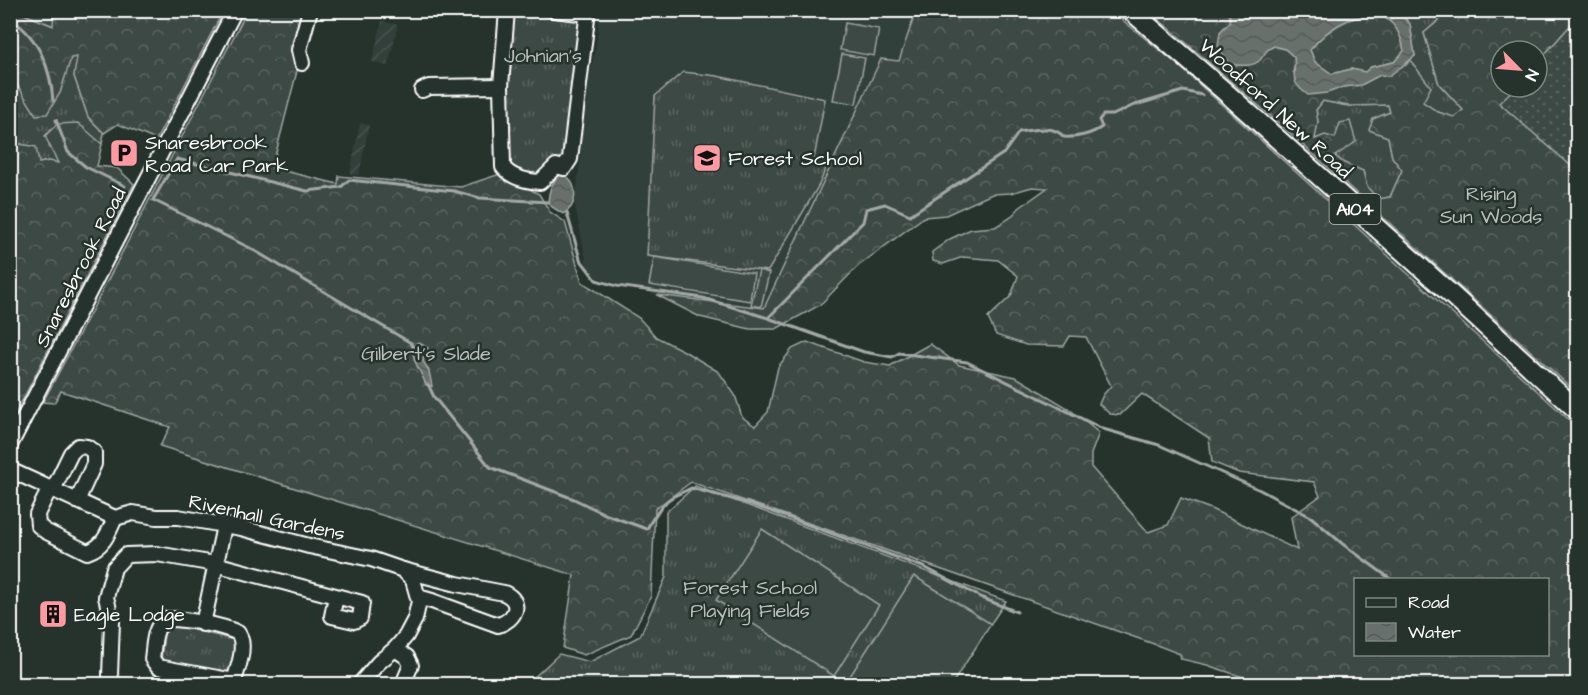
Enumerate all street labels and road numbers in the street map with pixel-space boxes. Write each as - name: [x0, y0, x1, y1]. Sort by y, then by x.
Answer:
- street label: Woodford New Road: [1193, 32, 1358, 185]
- street label: Snaresbrook Road: [28, 183, 133, 352]
- road number: A104: [1330, 194, 1380, 224]
- street label: Rivenhall Gardens: [186, 488, 347, 548]

